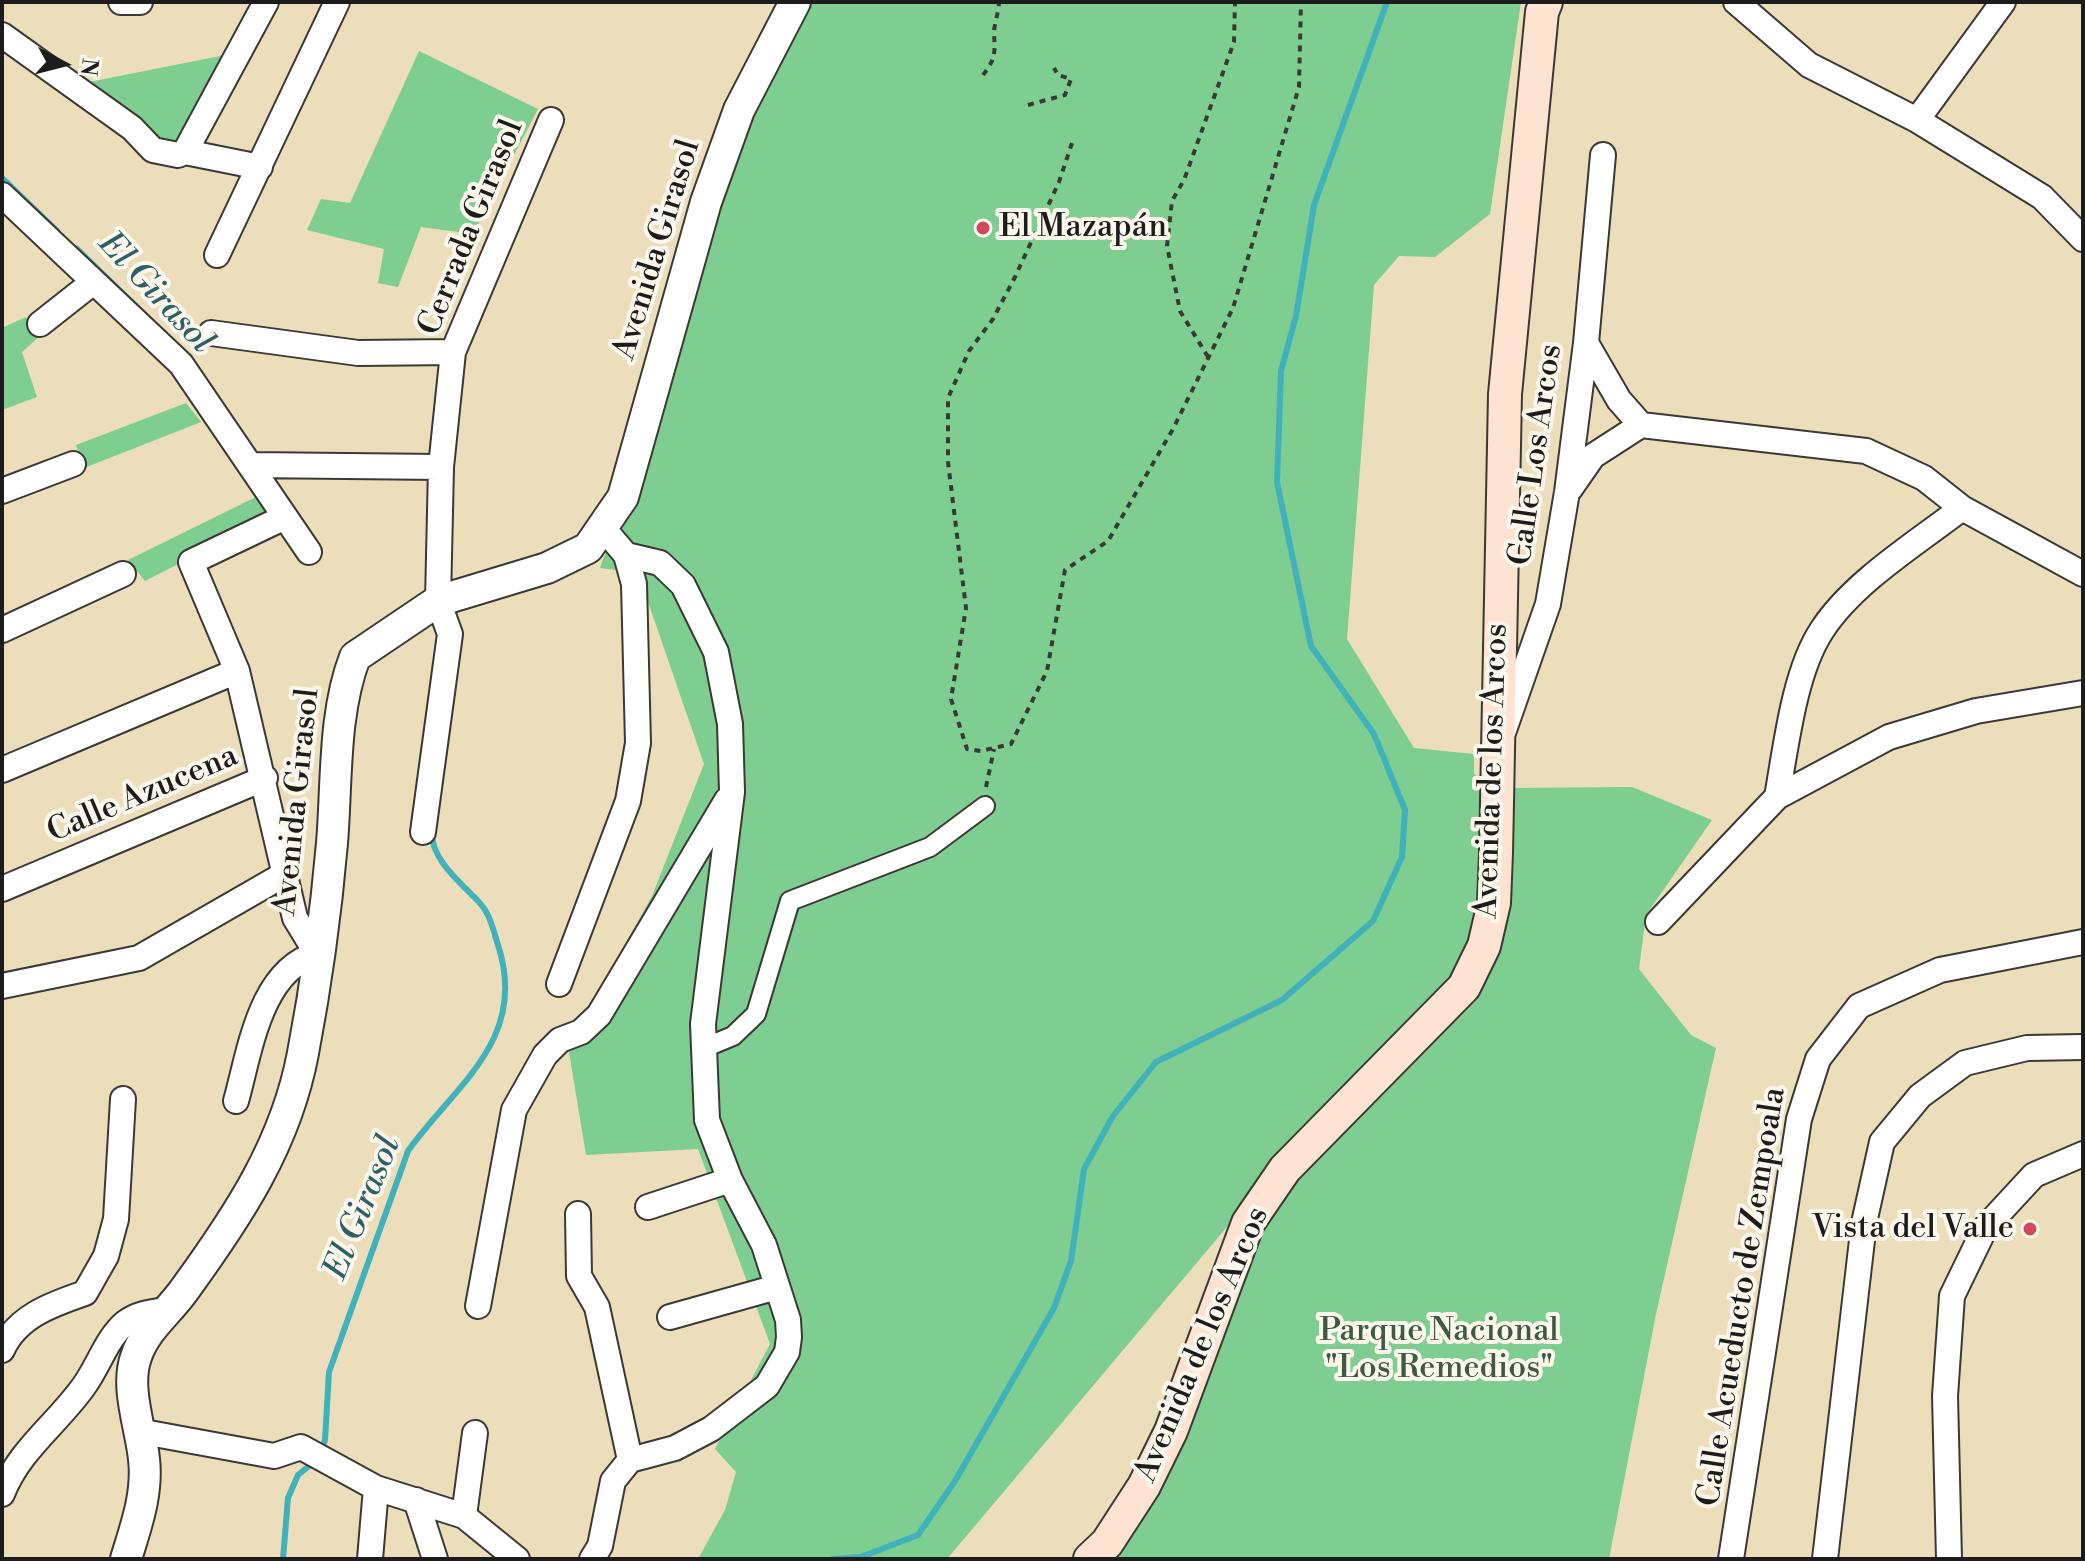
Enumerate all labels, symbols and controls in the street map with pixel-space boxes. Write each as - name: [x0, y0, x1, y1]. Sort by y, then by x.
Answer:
- north arrow: [24, 24, 104, 104]
- text: N: [74, 57, 103, 77]
- street label: Cerrada Girasol: [411, 115, 533, 341]
- street label: Avenida Girasol: [606, 135, 710, 365]
- place label: El Mazapán: [999, 209, 1167, 247]
- marker: El Mazapán: [974, 219, 992, 237]
- water label: El Girasol: [89, 225, 221, 363]
- street label: Calle Los Arcos: [1502, 342, 1572, 568]
- street label: Avenida de los Arcos: [1469, 623, 1517, 919]
- street label: Avenida Girasol: [267, 687, 329, 917]
- street label: Calle Azucena: [42, 738, 244, 852]
- street label: Calle Acueducto de Zempoala: [1691, 1085, 1795, 1509]
- water label: El Girasol: [317, 1131, 411, 1285]
- street label: Avenida de los Arcos: [1128, 1202, 1278, 1488]
- place label: Vista del Valle: [1812, 1210, 2014, 1248]
- marker: Vista del Valle: [2021, 1220, 2039, 1238]
- park label: Parque Nacional "Los Remedios": [1319, 1313, 1559, 1388]

